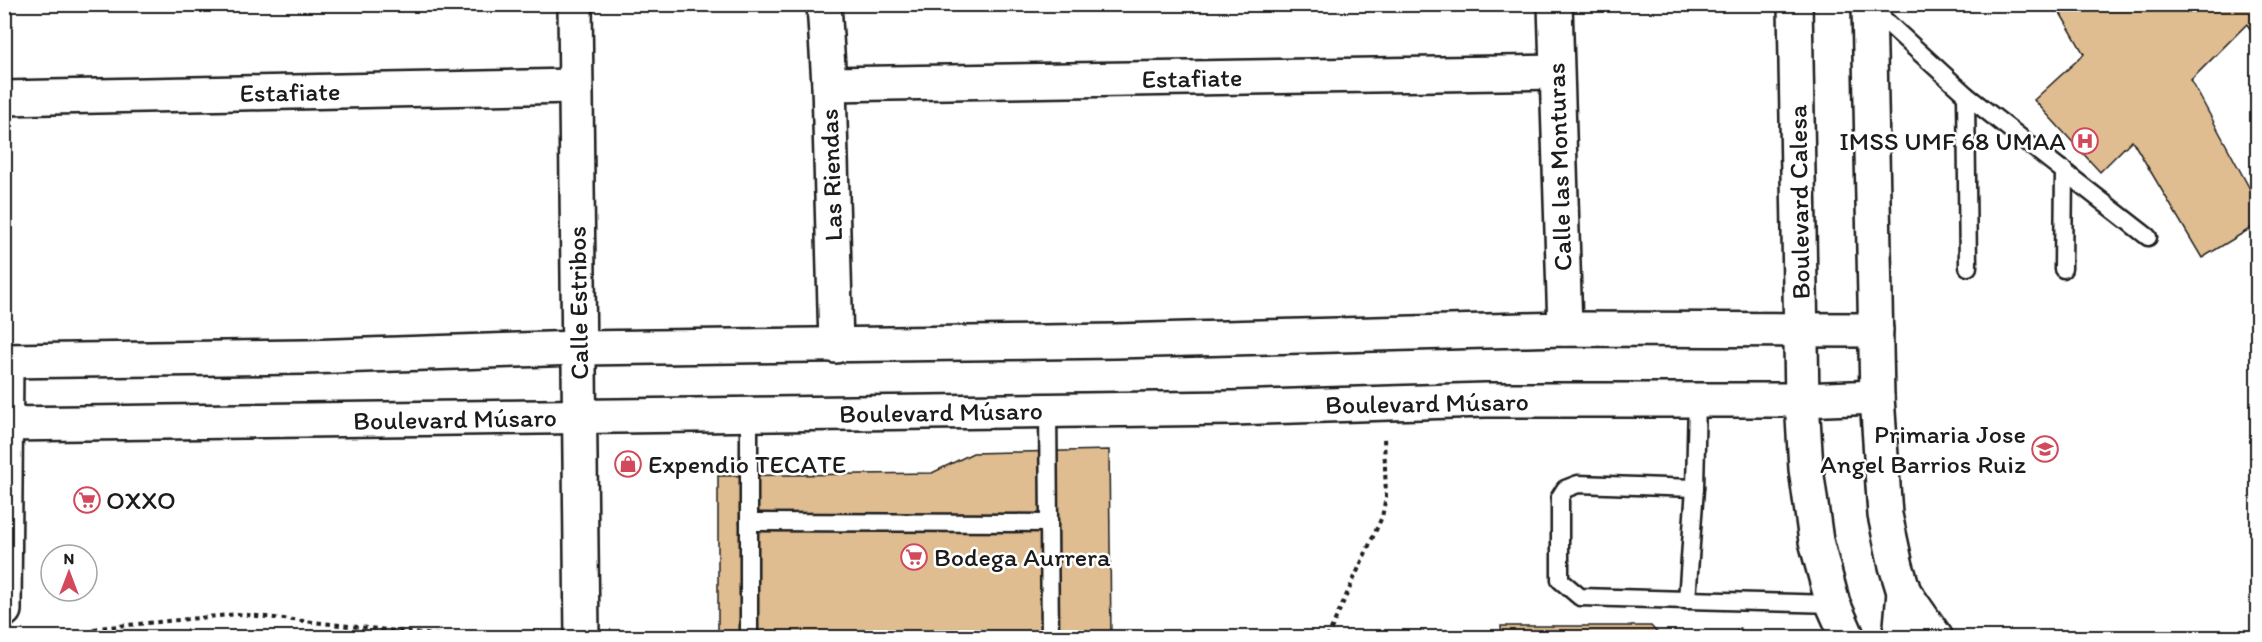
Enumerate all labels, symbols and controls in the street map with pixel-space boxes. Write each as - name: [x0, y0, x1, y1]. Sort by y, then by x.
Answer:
- street label: Estafiate: [1141, 61, 1243, 95]
- street label: Calle las Monturas: [1539, 62, 1579, 272]
- street label: Estafiate: [239, 75, 341, 109]
- street label: Boulevard Calesa: [1781, 104, 1817, 300]
- street label: Las Riendas: [813, 108, 849, 242]
- place label: IMSS UMF 68 UMAA: [1839, 125, 2066, 157]
- hospital icon: IMSS UMF 68 UMAA: [2070, 126, 2100, 156]
- street label: Calle Estribos: [561, 226, 595, 380]
- street label: Boulevard Músaro: [1325, 385, 1529, 421]
- street label: Boulevard Músaro: [839, 394, 1043, 430]
- street label: Boulevard Músaro: [353, 401, 557, 437]
- place label: Primaria Jose Angel Barrios Ruiz: [1820, 418, 2026, 480]
- school or university icon: Primaria Jose Angel Barrios Ruiz: [2030, 434, 2060, 464]
- place label: Expendio TECATE: [648, 448, 846, 480]
- shop icon: Expendio TECATE: [613, 449, 643, 479]
- place label: OXXO: [106, 484, 176, 516]
- supermarket icon: OXXO: [72, 485, 102, 515]
- place label: Bodega Aurrera: [934, 541, 1111, 573]
- supermarket icon: Bodega Aurrera: [899, 542, 929, 572]
- north arrow: [39, 543, 99, 603]
- text: N: [64, 549, 74, 568]

